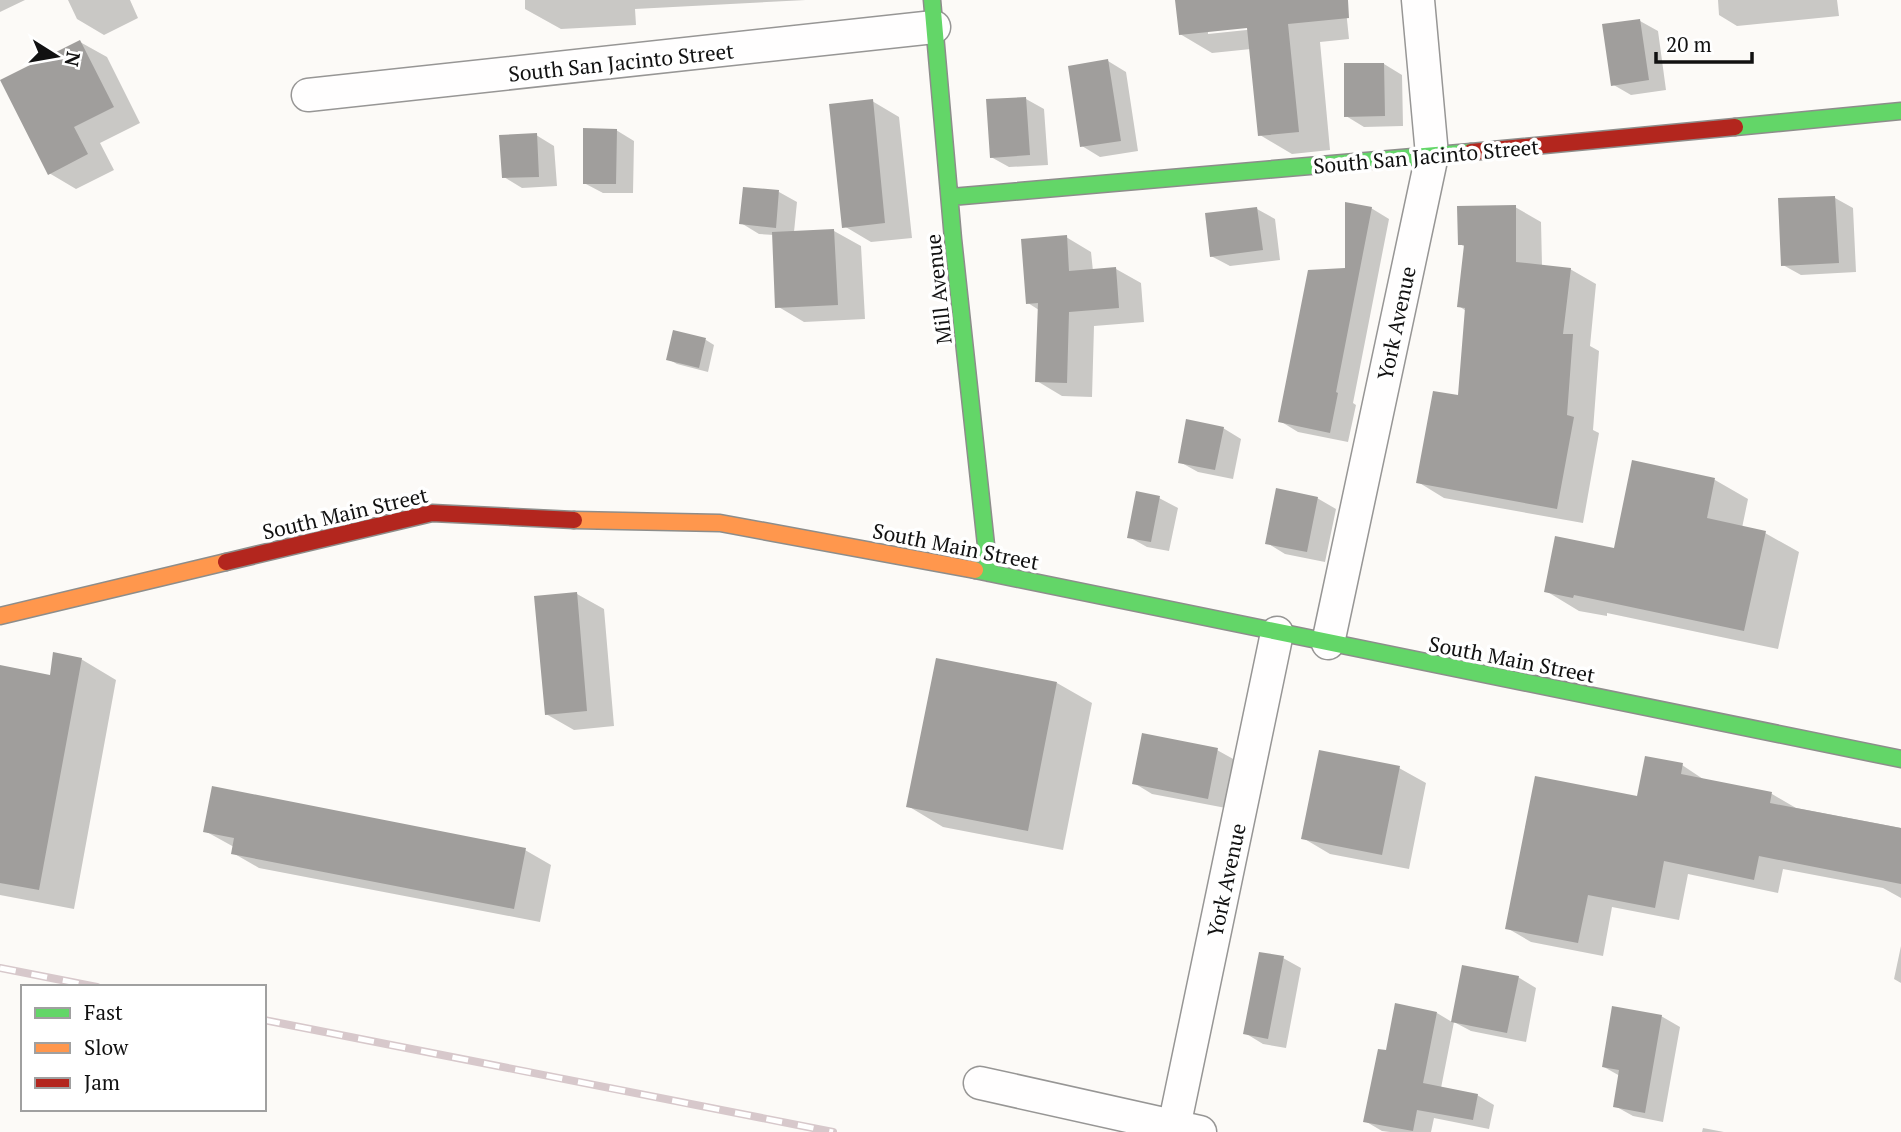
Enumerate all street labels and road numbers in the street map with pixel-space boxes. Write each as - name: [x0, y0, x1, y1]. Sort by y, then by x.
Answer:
- street label: South San Jacinto Street: [507, 36, 735, 88]
- street label: South San Jacinto Street: [1312, 132, 1540, 180]
- street label: Mill Avenue: [918, 233, 958, 345]
- street label: York Avenue: [1370, 264, 1422, 382]
- street label: South Main Street: [260, 480, 431, 546]
- street label: South Main Street: [870, 516, 1042, 576]
- street label: South Main Street: [1426, 629, 1598, 689]
- street label: York Avenue: [1200, 821, 1252, 939]

